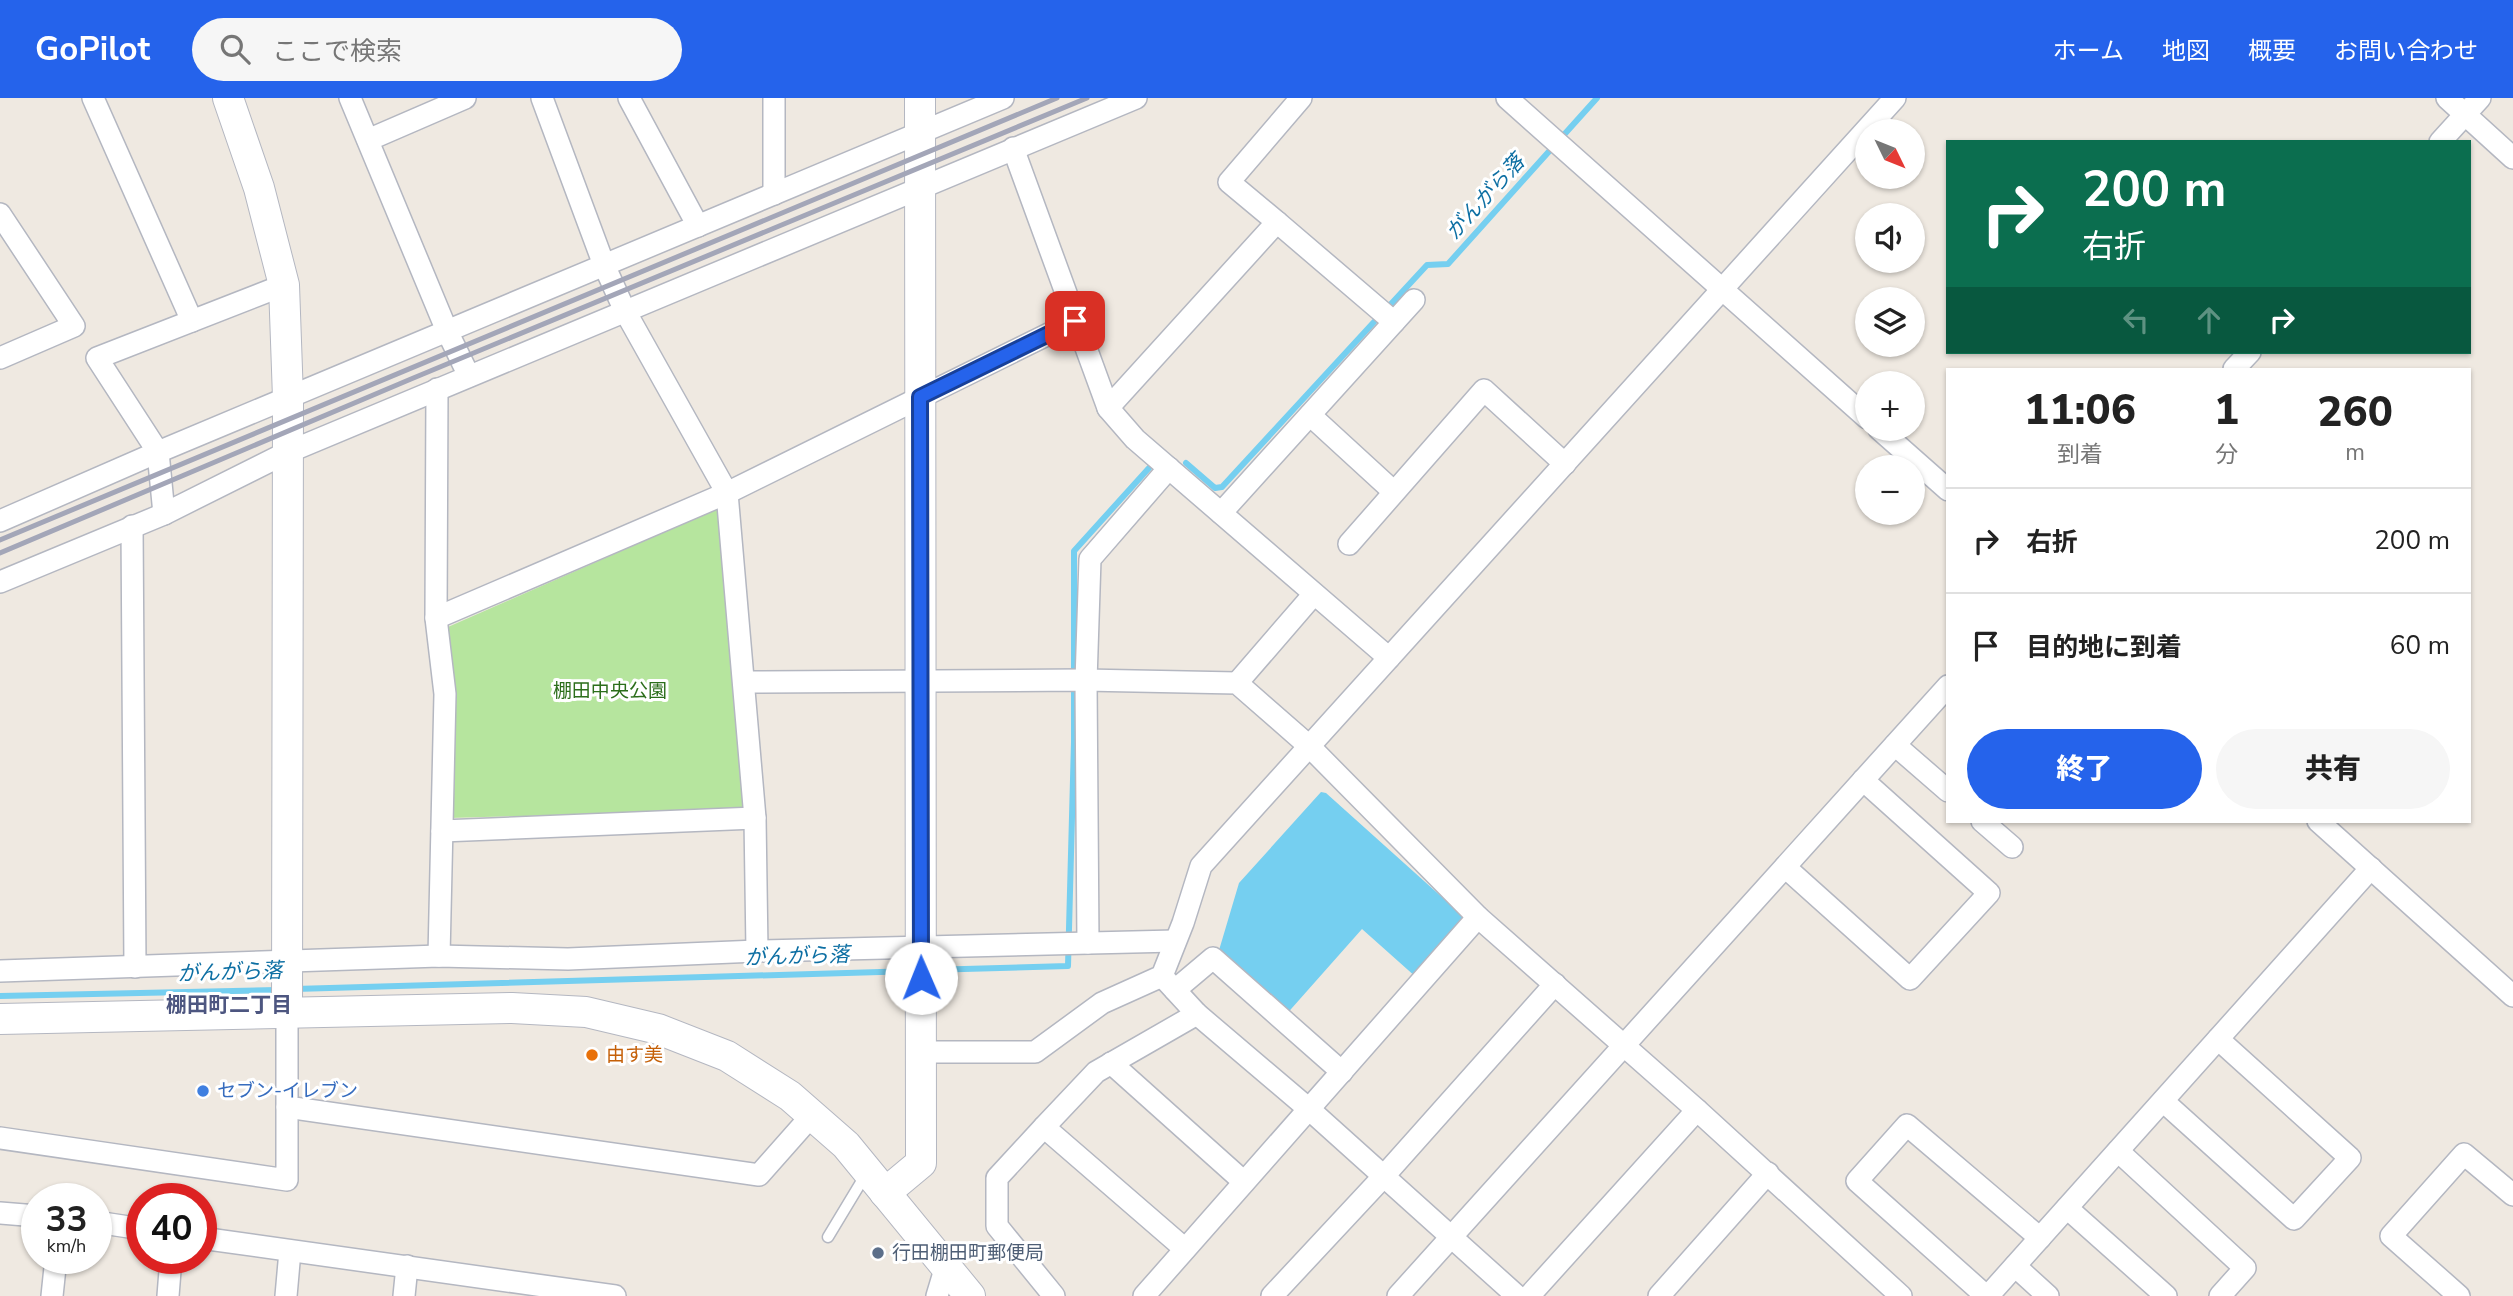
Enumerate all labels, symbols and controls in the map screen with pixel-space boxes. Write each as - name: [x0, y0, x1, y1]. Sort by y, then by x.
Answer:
- search box: [192, 18, 682, 81]
- text: GoPilot: [35, 27, 150, 72]
- icon: search: [216, 30, 254, 68]
- text: ここで検索: [272, 34, 402, 69]
- text: ホーム: [2053, 35, 2124, 67]
- text: 地図: [2162, 35, 2210, 67]
- text: 概要: [2248, 35, 2296, 67]
- text: お問い合わせ: [2334, 35, 2478, 67]
- north arrow: [1855, 119, 1925, 189]
- map controls: [1855, 119, 1925, 525]
- water label: がんがら落: [1439, 146, 1533, 245]
- text: 200 m: [2082, 156, 2226, 223]
- icon: right: [1967, 168, 2058, 259]
- button: sound: [1855, 203, 1925, 273]
- text: 右折: [2082, 225, 2146, 268]
- button: layers: [1855, 287, 1925, 357]
- pin: [1045, 291, 1105, 351]
- icon: left: [2117, 301, 2155, 339]
- icon: ahead: [2190, 301, 2228, 339]
- icon: right: [2263, 301, 2301, 339]
- icon: arrive: [1056, 302, 1094, 340]
- button: +: [1855, 371, 1925, 441]
- text: 11:06: [2024, 382, 2136, 439]
- text: 1: [2214, 382, 2239, 439]
- text: 260: [2317, 384, 2393, 441]
- text: m: [2345, 437, 2365, 468]
- text: 到着: [2057, 439, 2103, 470]
- text: 分: [2215, 439, 2238, 470]
- button: −: [1855, 455, 1925, 525]
- icon: right: [1967, 522, 2005, 560]
- text: 200 m: [2374, 523, 2450, 558]
- text: 右折: [2026, 525, 2078, 560]
- icon: arrive: [1967, 627, 2005, 665]
- text: 60 m: [2390, 628, 2450, 663]
- text: 目的地に到着: [2026, 630, 2182, 665]
- park label: 棚田中央公園: [553, 678, 667, 704]
- button: 終了: [1967, 729, 2202, 809]
- button: 共有: [2216, 729, 2450, 809]
- water label: がんがら落: [744, 940, 853, 972]
- position arrow: [884, 941, 958, 1015]
- water label: がんがら落: [177, 956, 286, 988]
- district label: 棚田町二丁目: [166, 991, 292, 1019]
- place label: 由す美: [606, 1042, 663, 1068]
- marker: 由す美: [584, 1047, 600, 1063]
- place label: セブン-イレブン: [217, 1078, 358, 1104]
- marker: セブン-イレブン: [195, 1083, 211, 1099]
- speed limit sign: 40: [126, 1183, 217, 1274]
- text: 33: [45, 1196, 88, 1243]
- text: km/h: [47, 1234, 86, 1258]
- place label: 行田棚田町郵便局: [892, 1240, 1044, 1266]
- marker: 行田棚田町郵便局: [870, 1245, 886, 1261]

